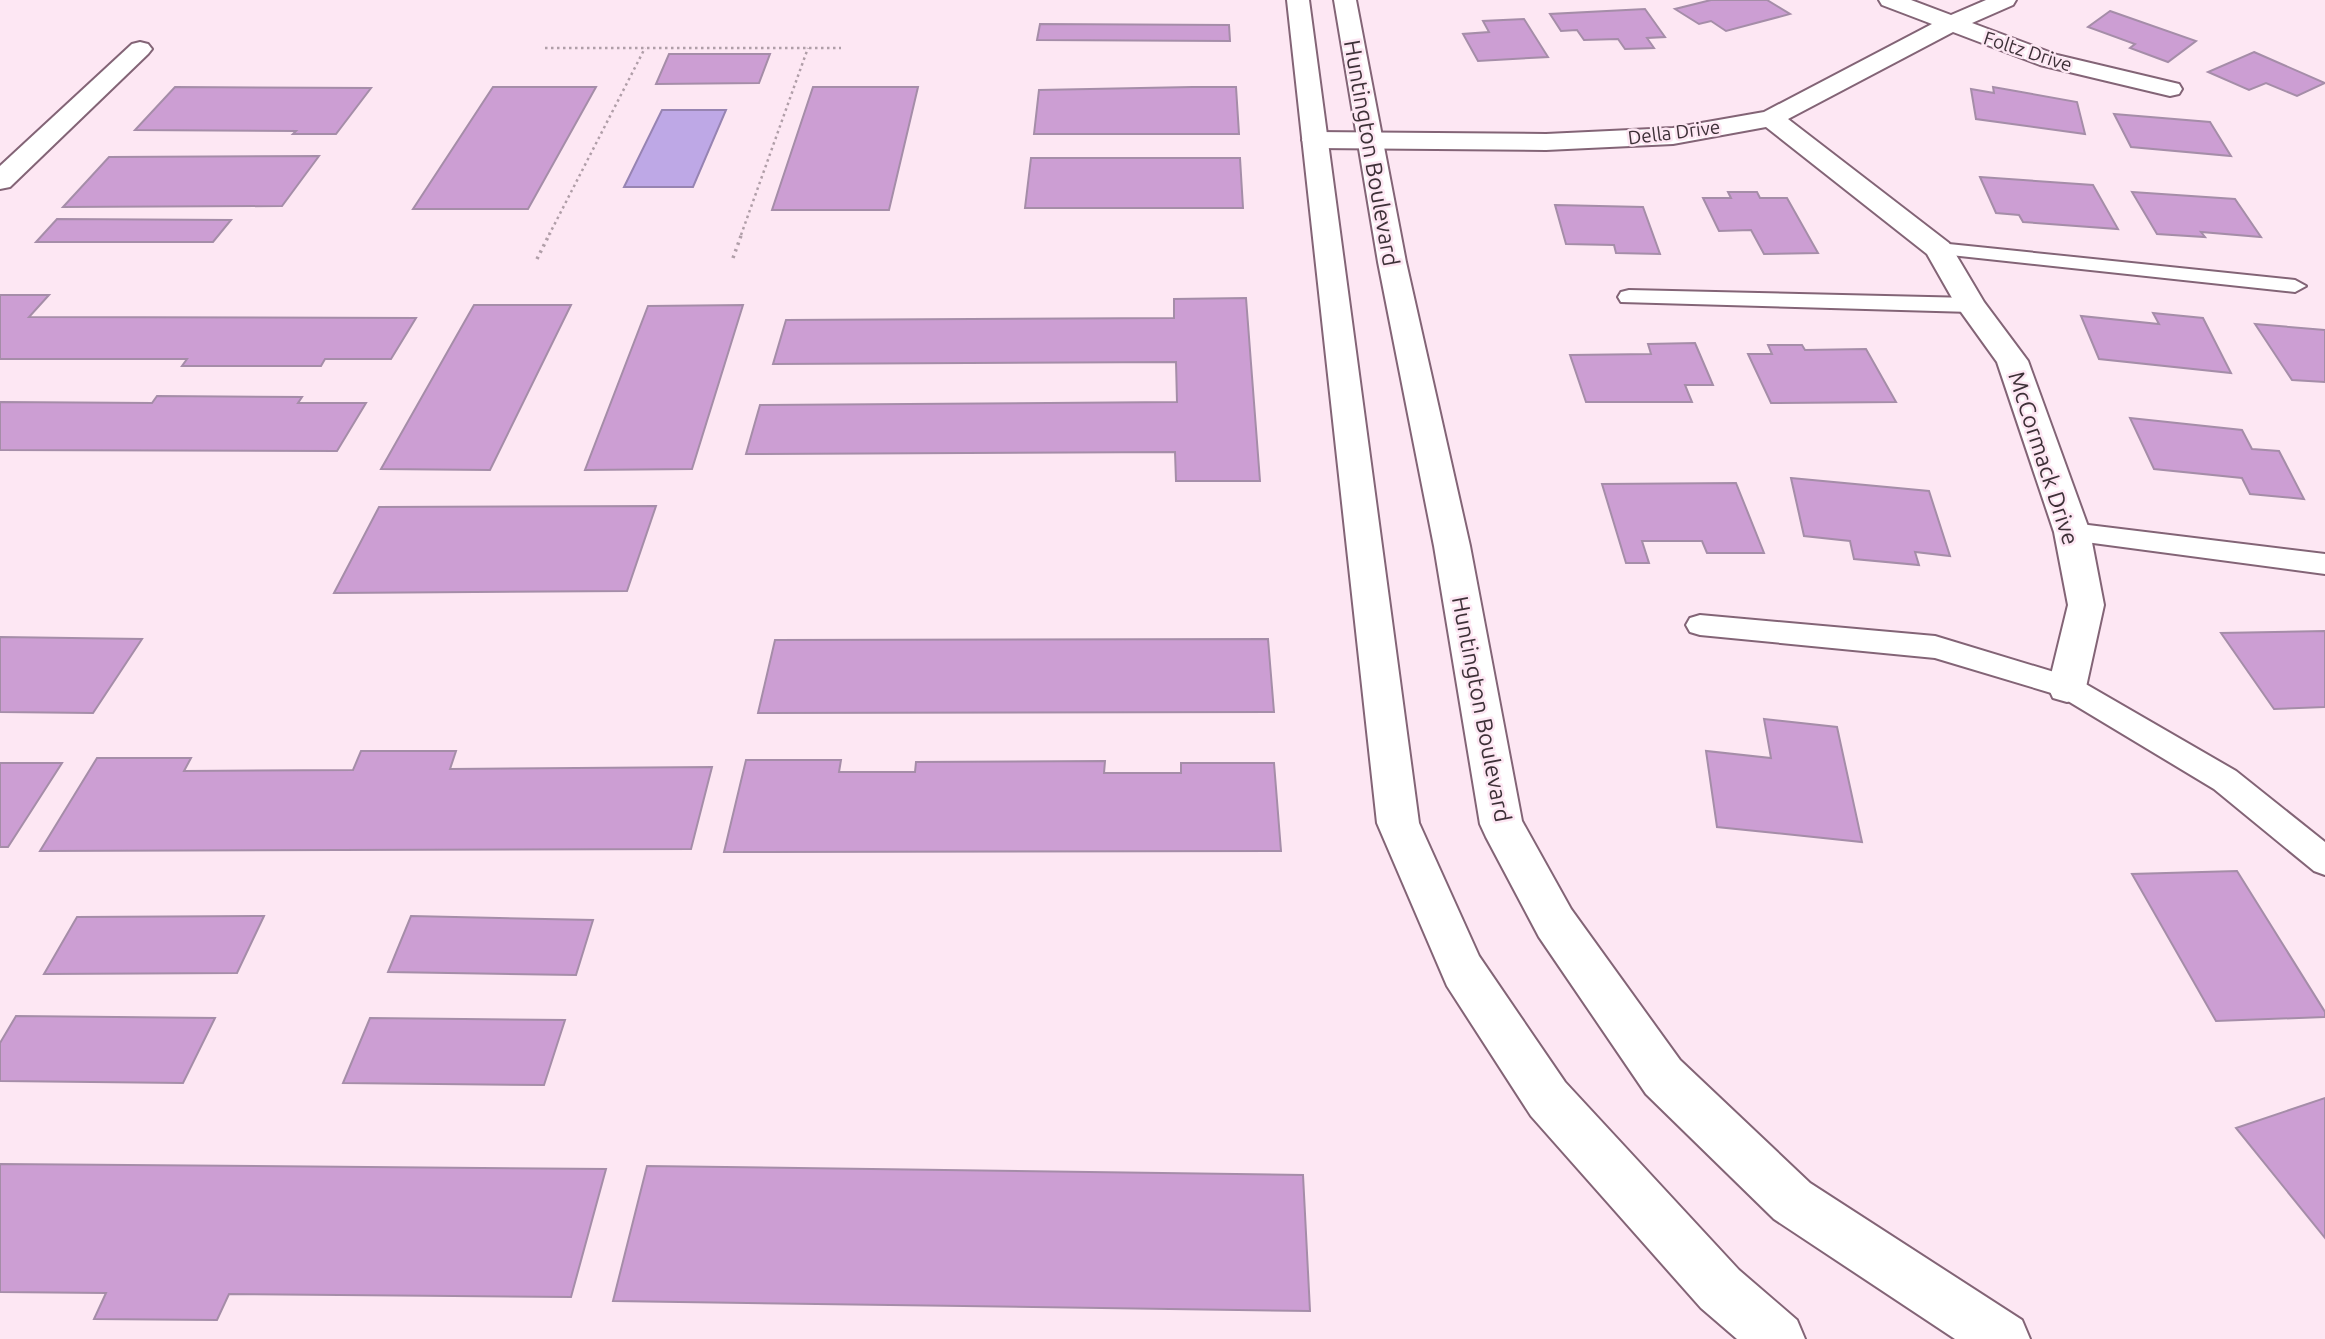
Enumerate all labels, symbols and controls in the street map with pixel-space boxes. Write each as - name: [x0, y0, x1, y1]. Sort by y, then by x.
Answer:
- street label: Foltz Drive: [1981, 26, 2075, 76]
- street label: Huntington Boulevard: [1340, 38, 1404, 268]
- street label: Della Drive: [1627, 115, 1721, 149]
- street label: McCormack Drive: [2004, 368, 2084, 548]
- street label: Huntington Boulevard: [1448, 594, 1516, 824]

